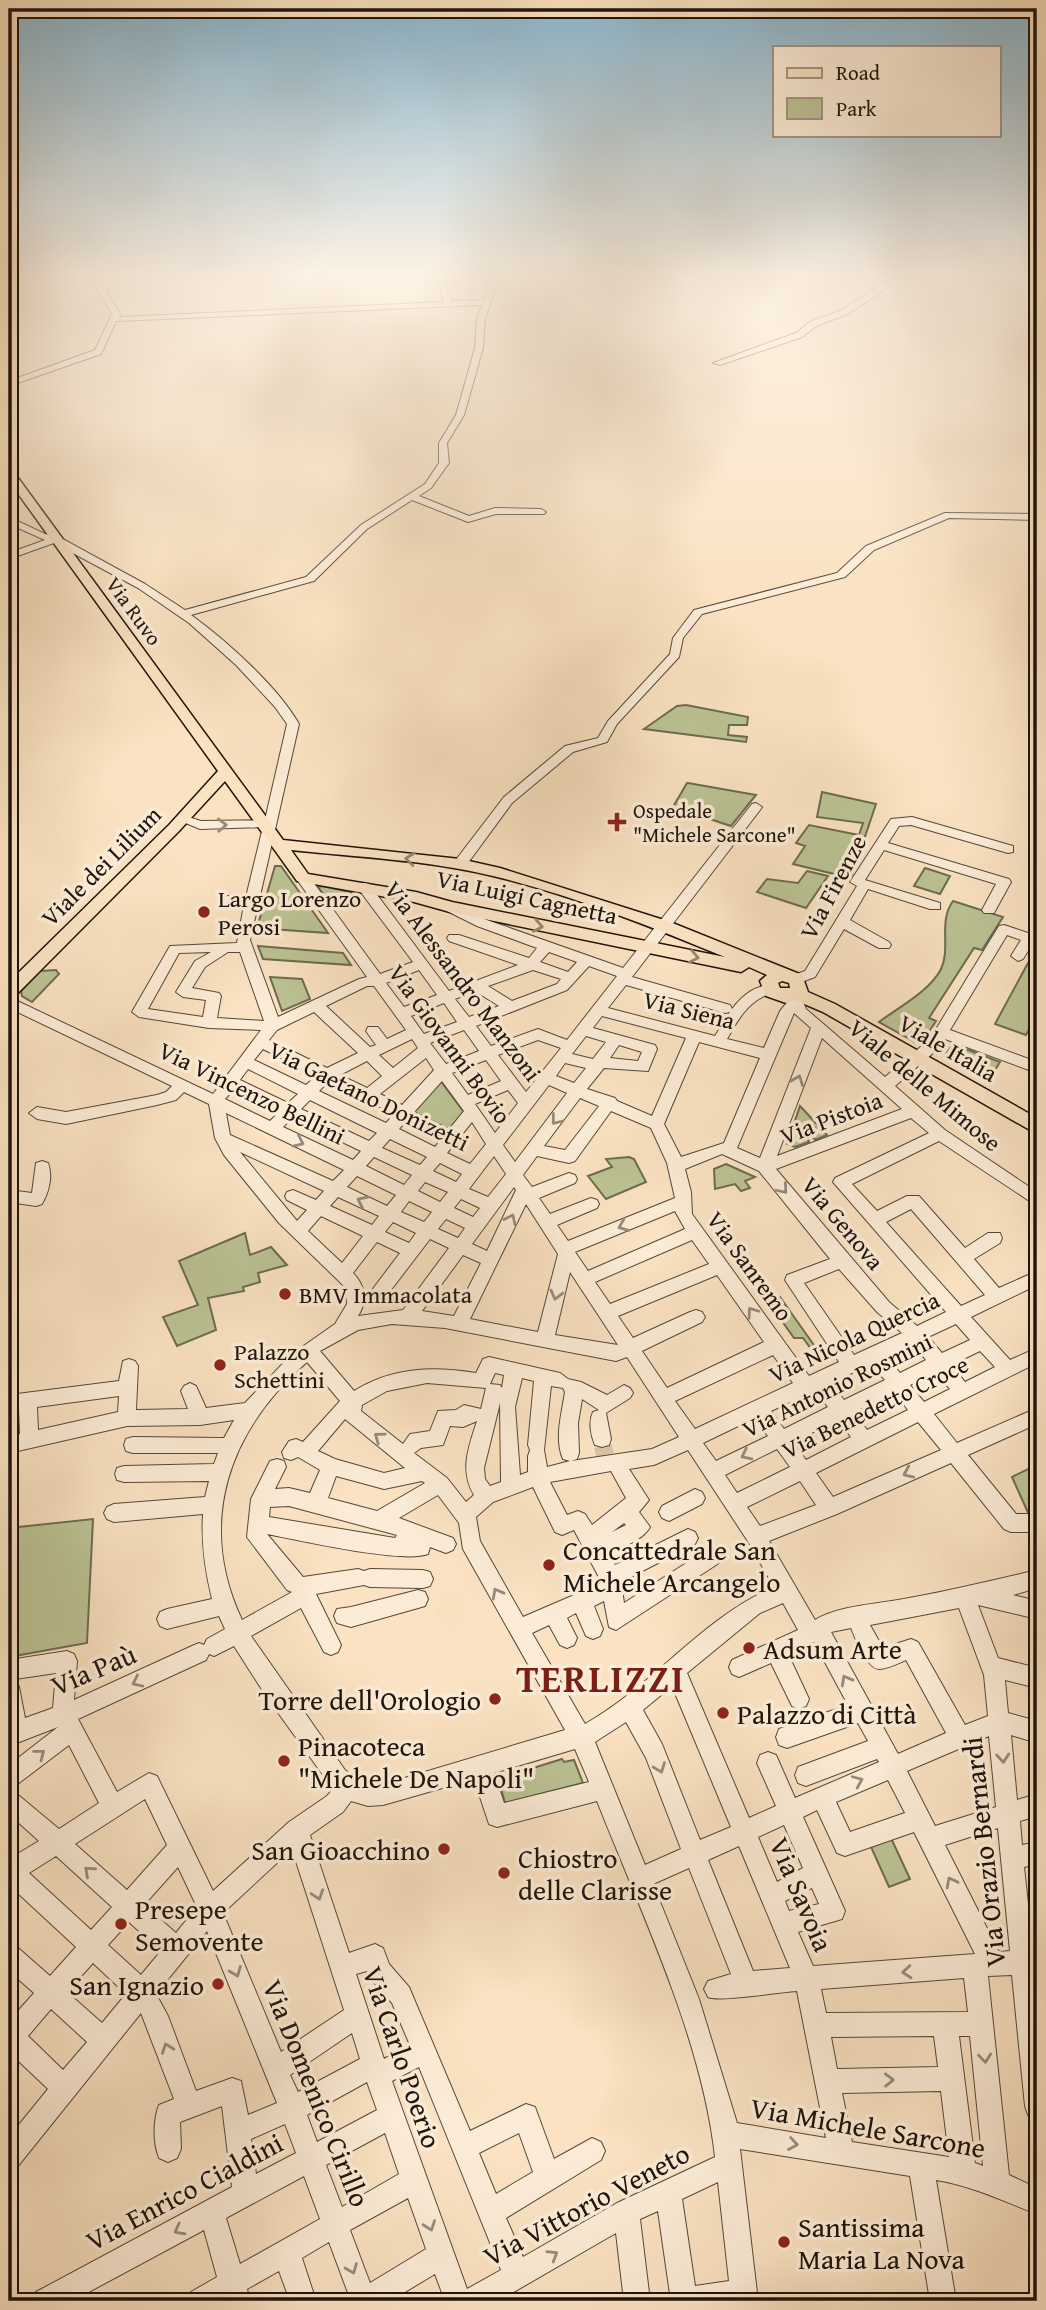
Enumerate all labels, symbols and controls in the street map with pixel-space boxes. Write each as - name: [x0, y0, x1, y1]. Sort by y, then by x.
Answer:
- legend: [773, 46, 1000, 136]
- text: Road: [836, 57, 881, 88]
- text: Park: [836, 93, 877, 124]
- street label: Via Ruvo: [98, 570, 170, 652]
- place label: Ospedale "Michele Sarcone": [633, 795, 796, 850]
- street label: Viale dei Lilium: [33, 798, 169, 934]
- marker: Ospedale "Michele Sarcone": [607, 812, 627, 832]
- one-way arrow: [216, 817, 227, 832]
- street label: Via Firenze: [791, 829, 875, 945]
- one-way arrow: [404, 852, 415, 867]
- street label: Via Luigi Cagnetta: [433, 861, 621, 933]
- street label: Via Alessandro Manzoni: [376, 873, 550, 1089]
- place label: Largo Lorenzo Perosi: [218, 881, 361, 944]
- marker: Largo Lorenzo Perosi: [196, 904, 212, 920]
- one-way arrow: [532, 917, 544, 932]
- one-way arrow: [688, 949, 700, 964]
- street label: Via Giovanni Bovio: [380, 957, 520, 1131]
- street label: Via Siena: [639, 982, 739, 1038]
- street label: Viale Italia: [892, 1006, 1005, 1091]
- street label: Viale delle Mimose: [841, 1010, 1009, 1160]
- street label: Via Gaetano Donizetti: [263, 1032, 475, 1160]
- street label: Via Vincenzo Bellini: [153, 1033, 351, 1153]
- one-way arrow: [790, 1075, 804, 1087]
- street label: Via Pistoia: [775, 1082, 888, 1154]
- one-way arrow: [552, 1112, 565, 1124]
- one-way arrow: [292, 1134, 305, 1148]
- street label: Via Genova: [793, 1169, 893, 1278]
- one-way arrow: [774, 1182, 787, 1194]
- one-way arrow: [357, 1196, 369, 1210]
- street label: Via Sanremo: [698, 1204, 802, 1328]
- one-way arrow: [502, 1214, 516, 1226]
- one-way arrow: [618, 1217, 630, 1231]
- place label: BMV Immacolata: [299, 1277, 473, 1312]
- street label: Via Nicola Quercia: [763, 1282, 946, 1392]
- marker: BMV Immacolata: [277, 1286, 293, 1302]
- one-way arrow: [550, 1289, 564, 1301]
- one-way arrow: [748, 1307, 760, 1320]
- street label: Via Antonio Rosmini: [736, 1324, 938, 1446]
- place label: Palazzo Schettini: [234, 1334, 325, 1397]
- street label: Via Benedetto Croce: [776, 1347, 974, 1467]
- marker: Palazzo Schettini: [212, 1357, 228, 1373]
- one-way arrow: [374, 1433, 387, 1445]
- one-way arrow: [741, 1447, 754, 1461]
- one-way arrow: [902, 1465, 915, 1479]
- place label: Concattedrale San Michele Arcangelo: [563, 1529, 781, 1602]
- marker: Concattedrale San Michele Arcangelo: [541, 1557, 557, 1573]
- one-way arrow: [492, 1588, 506, 1600]
- place label: Adsum Arte: [763, 1628, 902, 1669]
- street label: Via Paù: [44, 1633, 142, 1705]
- marker: Adsum Arte: [741, 1640, 757, 1656]
- district label: TERLIZZI: [516, 1650, 686, 1706]
- one-way arrow: [132, 1674, 144, 1688]
- one-way arrow: [841, 1675, 854, 1687]
- place label: Torre dell'Orologio: [259, 1679, 481, 1720]
- marker: Torre dell'Orologio: [487, 1691, 503, 1707]
- place label: Palazzo di Città: [737, 1693, 917, 1734]
- marker: Palazzo di Città: [715, 1705, 731, 1721]
- place label: Pinacoteca "Michele De Napoli": [298, 1725, 534, 1798]
- street label: Via Orazio Bernardi: [951, 1735, 1015, 1969]
- one-way arrow: [32, 1750, 45, 1762]
- one-way arrow: [996, 1752, 1011, 1763]
- marker: Pinacoteca "Michele De Napoli": [276, 1753, 292, 1769]
- one-way arrow: [652, 1761, 666, 1773]
- one-way arrow: [851, 1775, 863, 1789]
- place label: San Gioacchino: [251, 1829, 430, 1870]
- street label: Via Savoia: [760, 1830, 845, 1958]
- place label: Chiostro delle Clarisse: [518, 1837, 672, 1910]
- marker: San Gioacchino: [436, 1841, 452, 1857]
- marker: Chiostro delle Clarisse: [496, 1865, 512, 1881]
- one-way arrow: [84, 1867, 97, 1879]
- one-way arrow: [945, 1877, 959, 1889]
- place label: Presepe Semovente: [135, 1888, 264, 1961]
- one-way arrow: [309, 1889, 324, 1901]
- marker: Presepe Semovente: [113, 1916, 129, 1932]
- street label: Via Carlo Poerio: [353, 1960, 453, 2154]
- place label: San Ignazio: [69, 1964, 204, 2005]
- one-way arrow: [901, 1964, 912, 1979]
- one-way arrow: [227, 1965, 241, 1977]
- street label: Via Domenico Cirillo: [253, 1973, 381, 2213]
- marker: San Ignazio: [210, 1976, 226, 1992]
- one-way arrow: [162, 2042, 176, 2054]
- one-way arrow: [977, 2052, 992, 2064]
- one-way arrow: [885, 2072, 895, 2088]
- street label: Via Michele Sarcone: [747, 2086, 989, 2168]
- street label: Via Enrico Cialdini: [78, 2122, 290, 2260]
- street label: Via Vittorio Veneto: [475, 2132, 697, 2276]
- one-way arrow: [787, 2136, 799, 2151]
- place label: Santissima Maria La Nova: [798, 2206, 965, 2279]
- one-way arrow: [422, 2220, 436, 2232]
- one-way arrow: [174, 2222, 187, 2235]
- marker: Santissima Maria La Nova: [776, 2234, 792, 2250]
- one-way arrow: [545, 2250, 558, 2263]
- one-way arrow: [344, 2262, 358, 2274]

